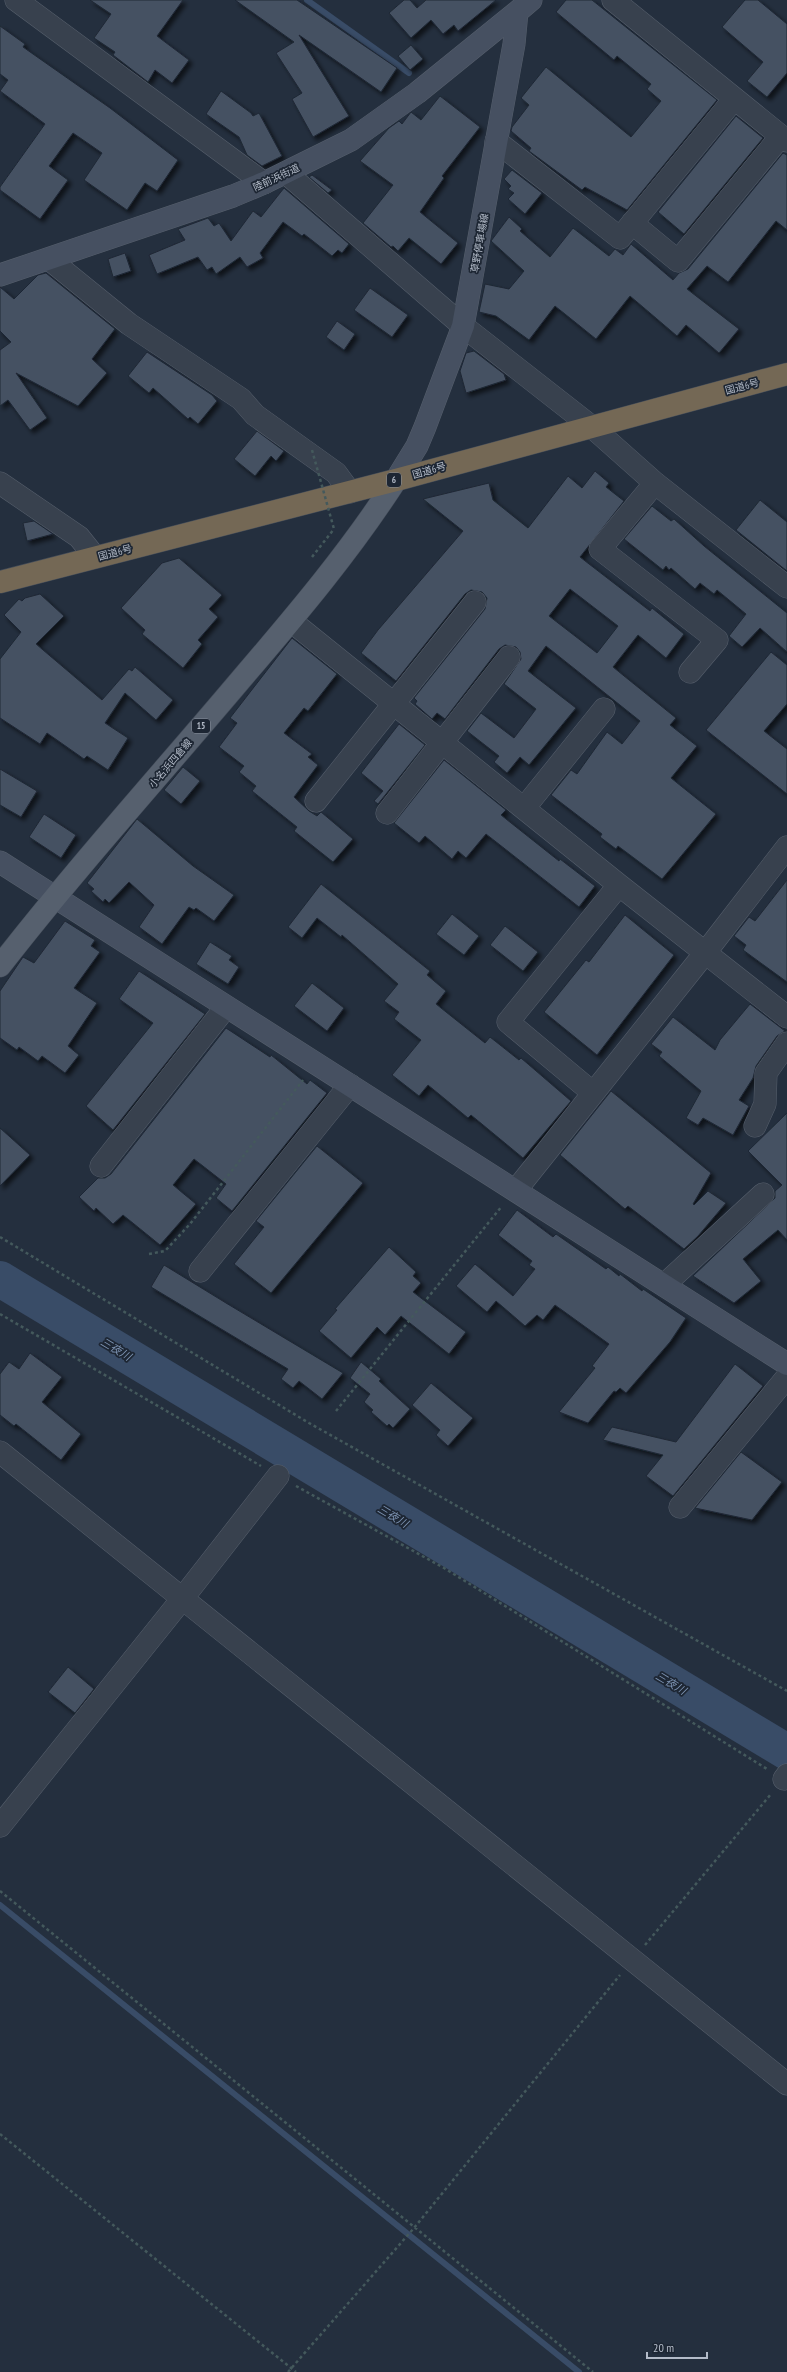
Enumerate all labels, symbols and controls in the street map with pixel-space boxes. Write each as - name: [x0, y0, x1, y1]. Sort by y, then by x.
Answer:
- street label: 陸前浜街道: [251, 161, 302, 194]
- street label: 草野停車場線: [468, 212, 491, 274]
- street label: 国道6号: [724, 376, 760, 397]
- street label: 国道6号: [411, 459, 448, 481]
- road number: 6: [387, 473, 401, 487]
- street label: 国道6号: [97, 542, 133, 563]
- road number: 15: [192, 719, 210, 733]
- street label: 小名浜四倉線: [146, 736, 195, 790]
- water label: 三夜川: [98, 1335, 135, 1364]
- water label: 三夜川: [375, 1502, 412, 1531]
- water label: 三夜川: [653, 1669, 690, 1698]
- scale bar: [647, 2334, 707, 2360]
- text: 20 m: [653, 2340, 674, 2355]

